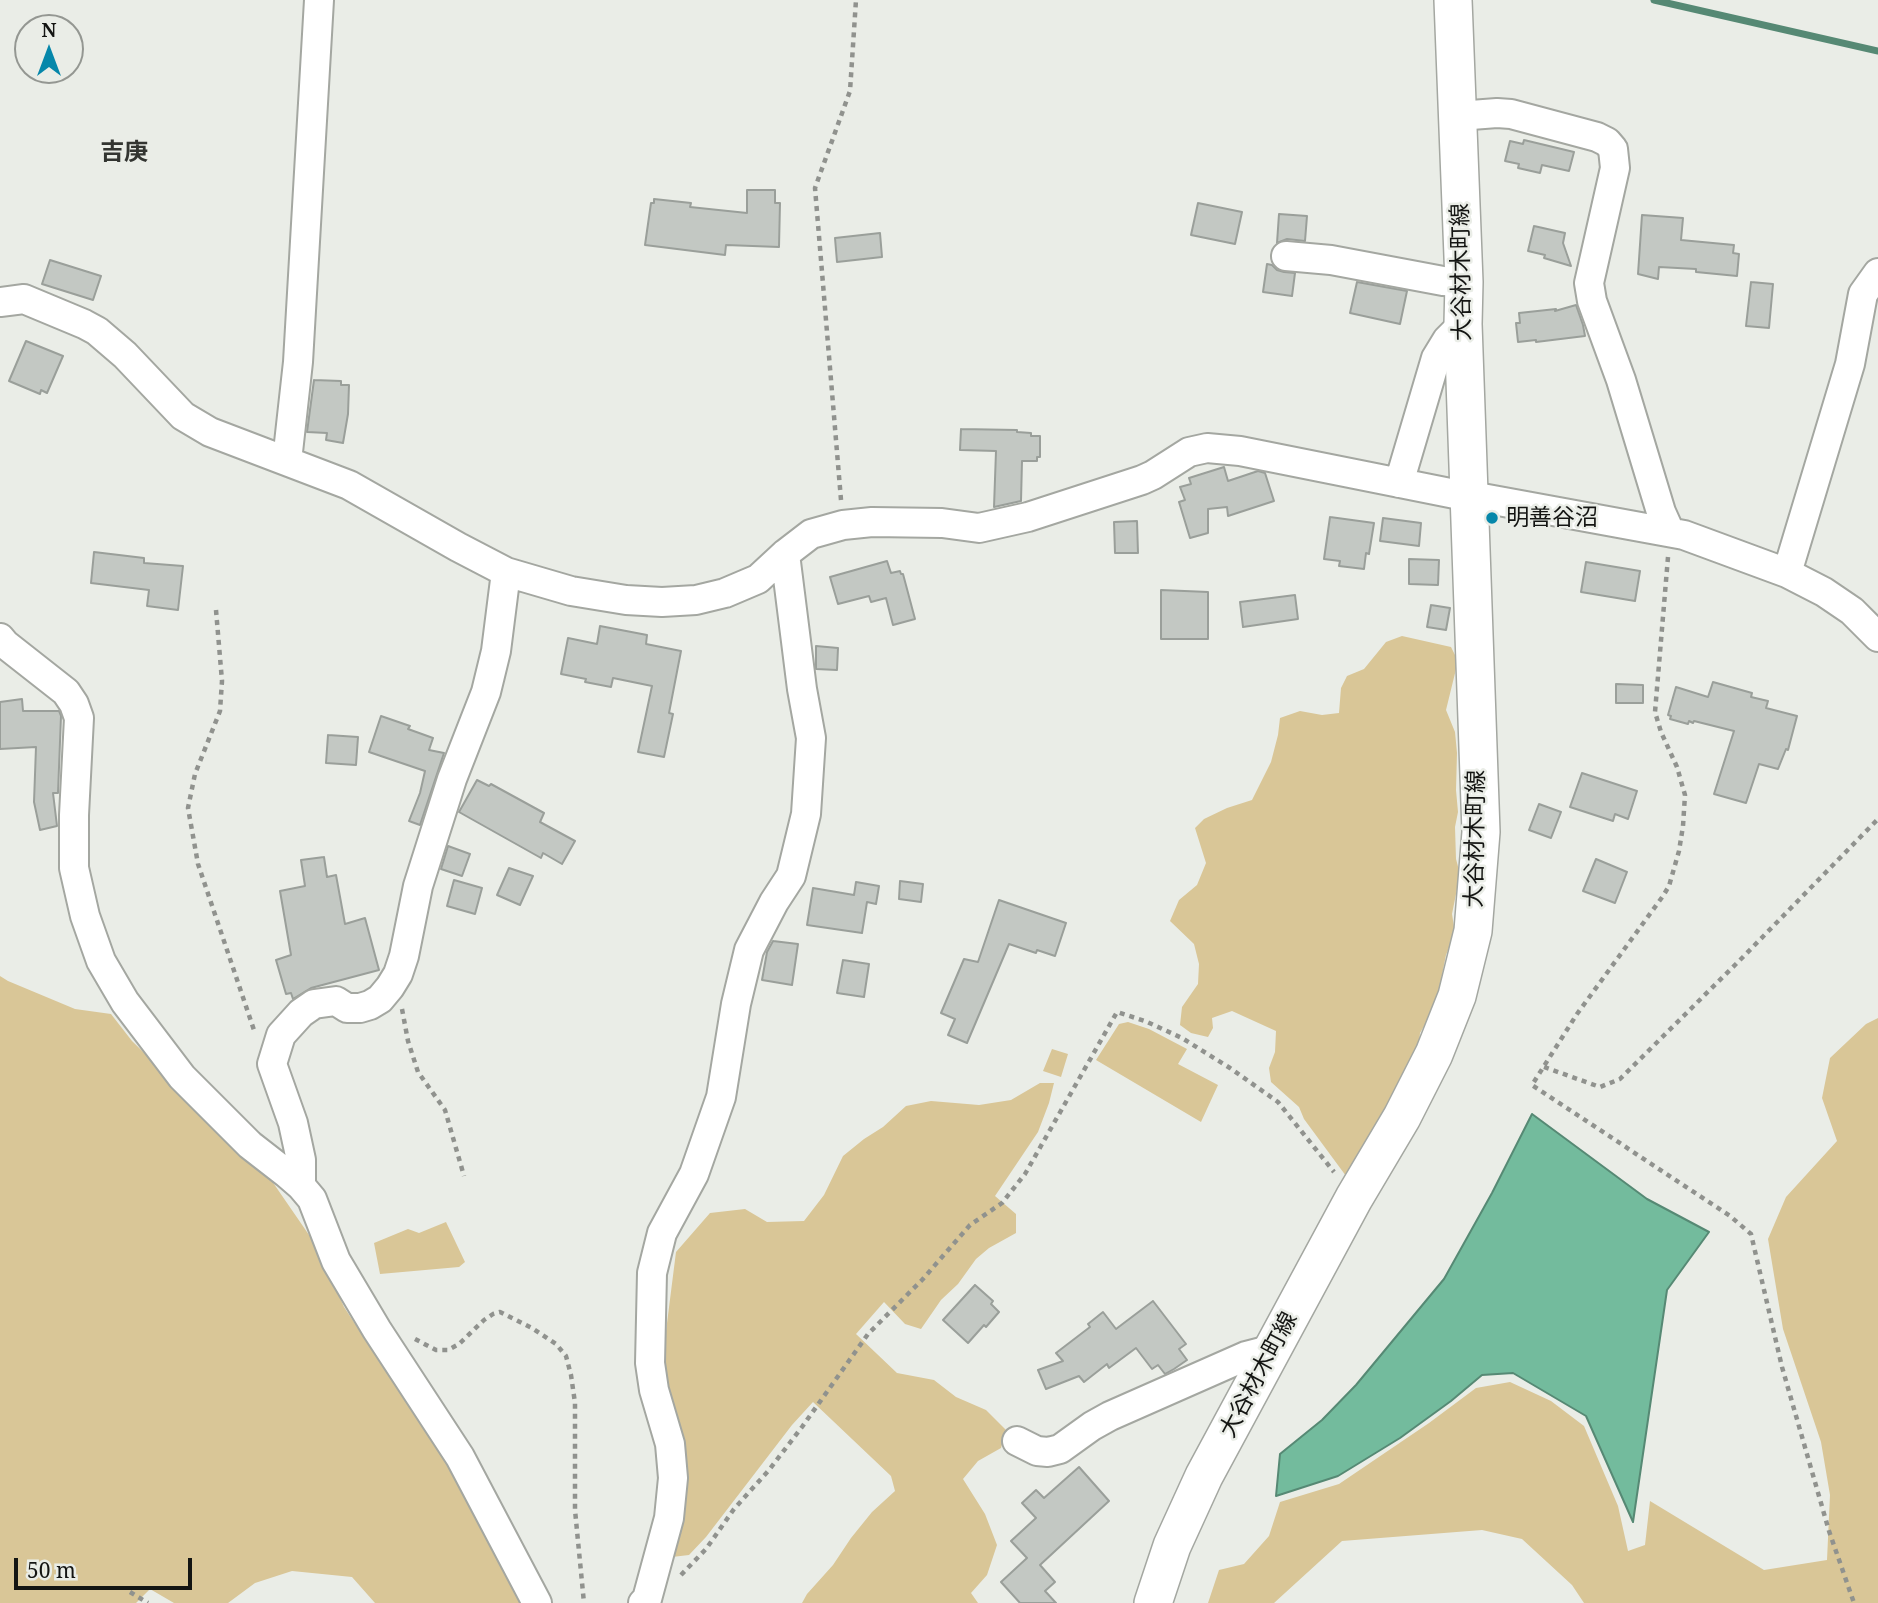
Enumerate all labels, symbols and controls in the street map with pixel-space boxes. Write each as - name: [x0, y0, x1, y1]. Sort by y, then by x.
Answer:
- north arrow: [14, 14, 84, 84]
- text: N: [42, 17, 56, 43]
- district label: 吉庚: [100, 139, 148, 167]
- street label: 大谷材木町線: [1447, 203, 1477, 341]
- place label: 明善谷沼: [1506, 504, 1598, 532]
- marker: 明善谷沼: [1484, 510, 1500, 526]
- street label: 大谷材木町線: [1461, 770, 1491, 908]
- street label: 大谷材木町線: [1214, 1308, 1304, 1442]
- scale bar: [18, 1544, 196, 1588]
- text: 50 m: [27, 1556, 76, 1584]

